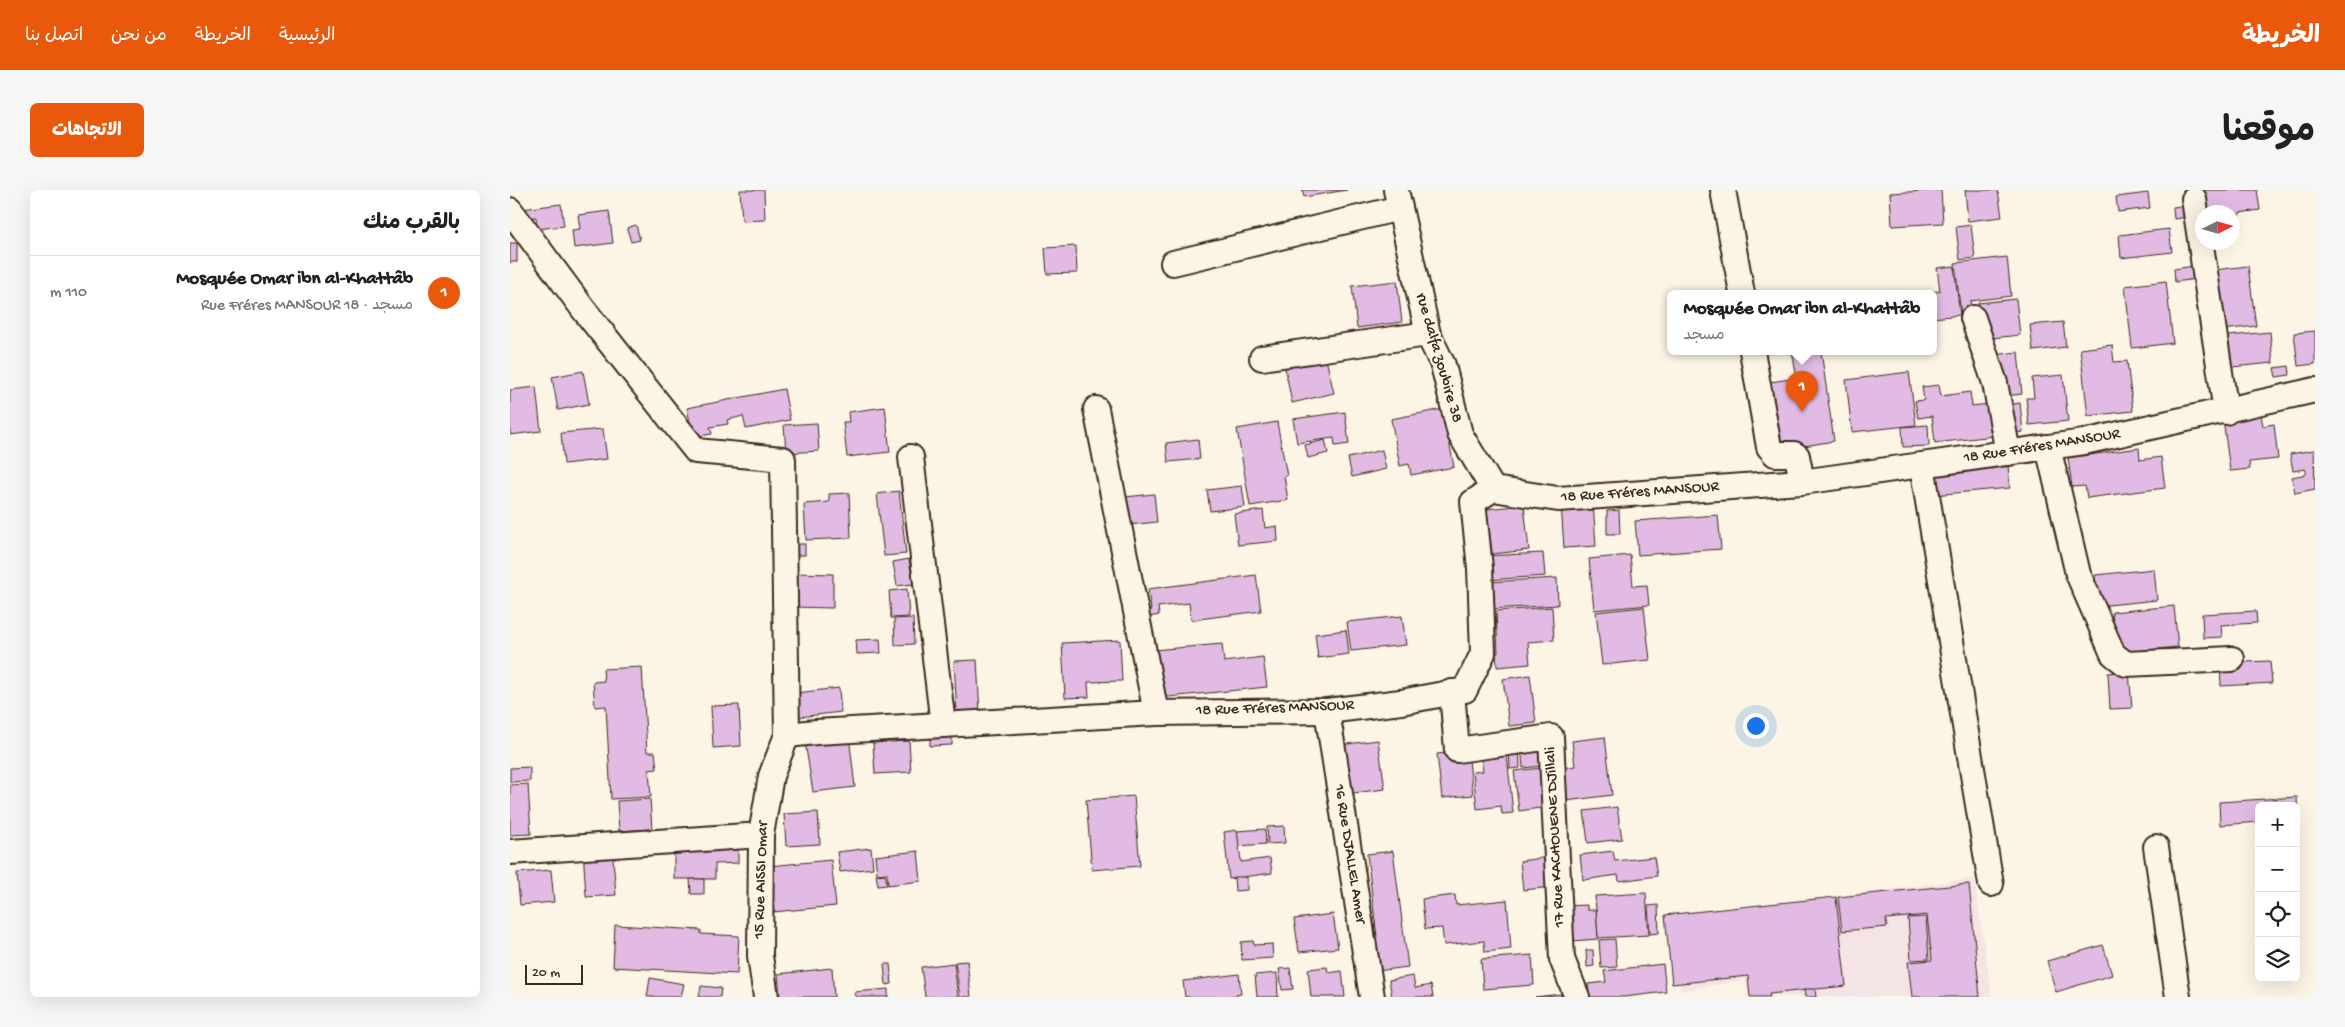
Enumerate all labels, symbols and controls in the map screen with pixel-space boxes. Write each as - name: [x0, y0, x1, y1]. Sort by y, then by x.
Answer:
- text: الخريطة: [2242, 23, 2320, 52]
- text: اتصل بنا: [25, 26, 83, 47]
- text: من نحن: [111, 26, 167, 47]
- text: الخريطة: [195, 26, 251, 47]
- text: الرئيسية: [279, 26, 335, 47]
- button: الاتجاهات: [30, 103, 144, 157]
- text: موقعنا: [2222, 113, 2315, 154]
- north arrow: [2195, 205, 2240, 250]
- text: بالقرب منك: [363, 212, 460, 237]
- text: Mosquée Omar ibn al-Khattâb: [176, 268, 413, 291]
- text: 110 m: [50, 284, 87, 303]
- text: 1: [441, 284, 447, 303]
- popup: [1667, 290, 1937, 355]
- street label: rue dalfa zoubire 38: [1410, 291, 1466, 425]
- text: مسجد · 18 Rue Fréres MANSOUR: [201, 297, 413, 316]
- text: Mosquée Omar ibn al-Khattâb: [1684, 298, 1920, 321]
- text: مسجد: [1684, 327, 1725, 346]
- pin: 1: [1786, 371, 1818, 412]
- street label: 18 Rue Fréres MANSOUR: [1961, 425, 2122, 469]
- street label: 18 Rue Fréres MANSOUR: [1559, 478, 1720, 508]
- street label: 18 Rue Fréres MANSOUR: [1195, 697, 1355, 721]
- your location: [1743, 713, 1769, 739]
- street label: 17 Rue KACHOUENE DJillali: [1542, 746, 1570, 929]
- street label: 16 Rue DJALLEL Amer: [1328, 782, 1370, 926]
- map controls: [2255, 802, 2300, 982]
- button: +: [2255, 802, 2300, 847]
- street label: 15 Rue AISSI Omar: [750, 819, 774, 940]
- button: −: [2255, 847, 2300, 892]
- button: locate: [2255, 892, 2300, 937]
- button: layers: [2255, 937, 2300, 982]
- scale bar: [525, 962, 582, 985]
- text: 20 m: [532, 965, 560, 982]

